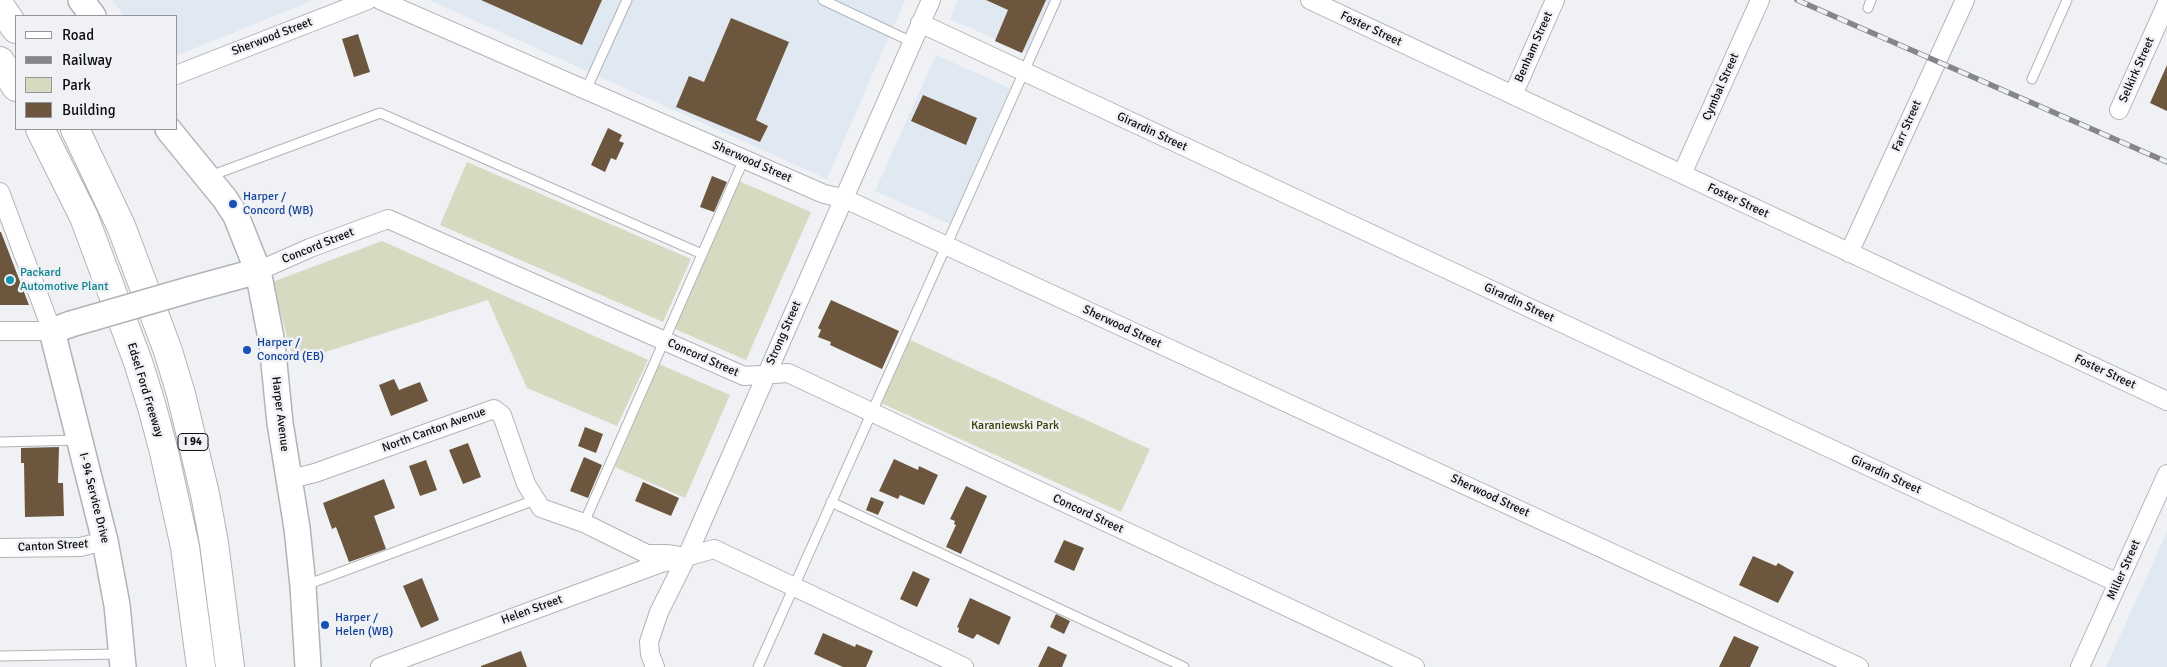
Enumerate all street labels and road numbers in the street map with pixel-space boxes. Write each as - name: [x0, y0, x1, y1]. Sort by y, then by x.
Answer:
- street label: Foster Street: [1338, 9, 1404, 49]
- street label: Benham Street: [1512, 9, 1556, 85]
- street label: Sherwood Street: [230, 15, 314, 59]
- street label: Selkirk Street: [2116, 35, 2158, 105]
- street label: Cymbal Street: [1700, 51, 1742, 123]
- street label: Farr Street: [1889, 98, 1925, 154]
- street label: Girardin Street: [1115, 109, 1189, 155]
- street label: Sherwood Street: [710, 138, 794, 186]
- street label: Foster Street: [1705, 181, 1771, 221]
- street label: Concord Street: [280, 225, 356, 267]
- street label: Girardin Street: [1482, 280, 1556, 326]
- street label: Strong Street: [764, 299, 804, 367]
- street label: Sherwood Street: [1080, 302, 1164, 352]
- street label: Concord Street: [665, 336, 741, 380]
- street label: Edsel Ford Freeway: [124, 341, 166, 439]
- street label: Foster Street: [2072, 352, 2138, 392]
- street label: Harper Avenue: [268, 376, 292, 452]
- street label: North Canton Avenue: [380, 405, 488, 455]
- road number: I 94: [178, 434, 208, 451]
- street label: I- 94 Service Drive: [76, 451, 112, 545]
- street label: Girardin Street: [1849, 452, 1923, 498]
- street label: Sherwood Street: [1448, 471, 1532, 521]
- street label: Concord Street: [1050, 491, 1126, 537]
- street label: Canton Street: [17, 537, 89, 555]
- street label: Miller Street: [2104, 538, 2144, 602]
- street label: Helen Street: [499, 592, 565, 628]

